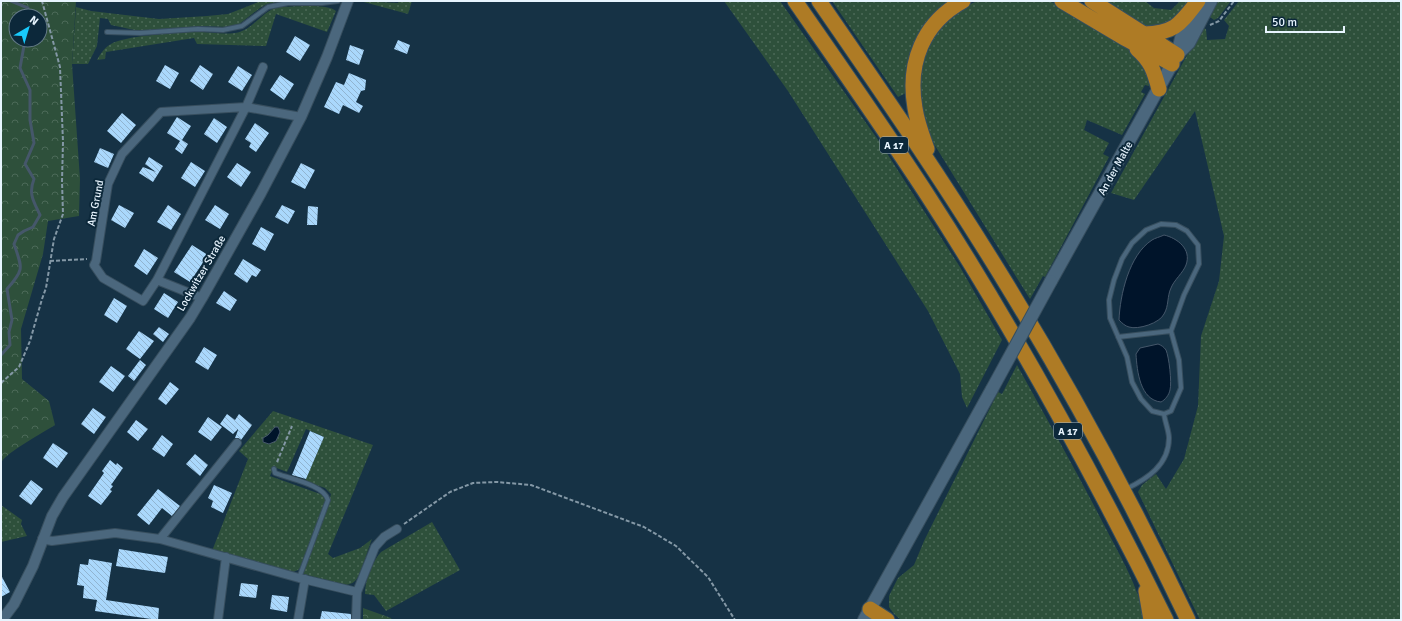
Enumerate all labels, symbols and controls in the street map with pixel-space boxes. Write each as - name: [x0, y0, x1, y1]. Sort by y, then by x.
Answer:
- north arrow: [8, 8, 48, 48]
- scale bar: [1266, 8, 1344, 34]
- text: N: [27, 13, 41, 28]
- text: 50 m: [1272, 15, 1297, 30]
- road number: A 17: [880, 137, 908, 153]
- street label: An der Malte: [1095, 139, 1136, 198]
- street label: Am Grund: [85, 179, 106, 227]
- street label: Lockwitzer Straße: [174, 233, 228, 314]
- road number: A 17: [1054, 423, 1082, 439]

